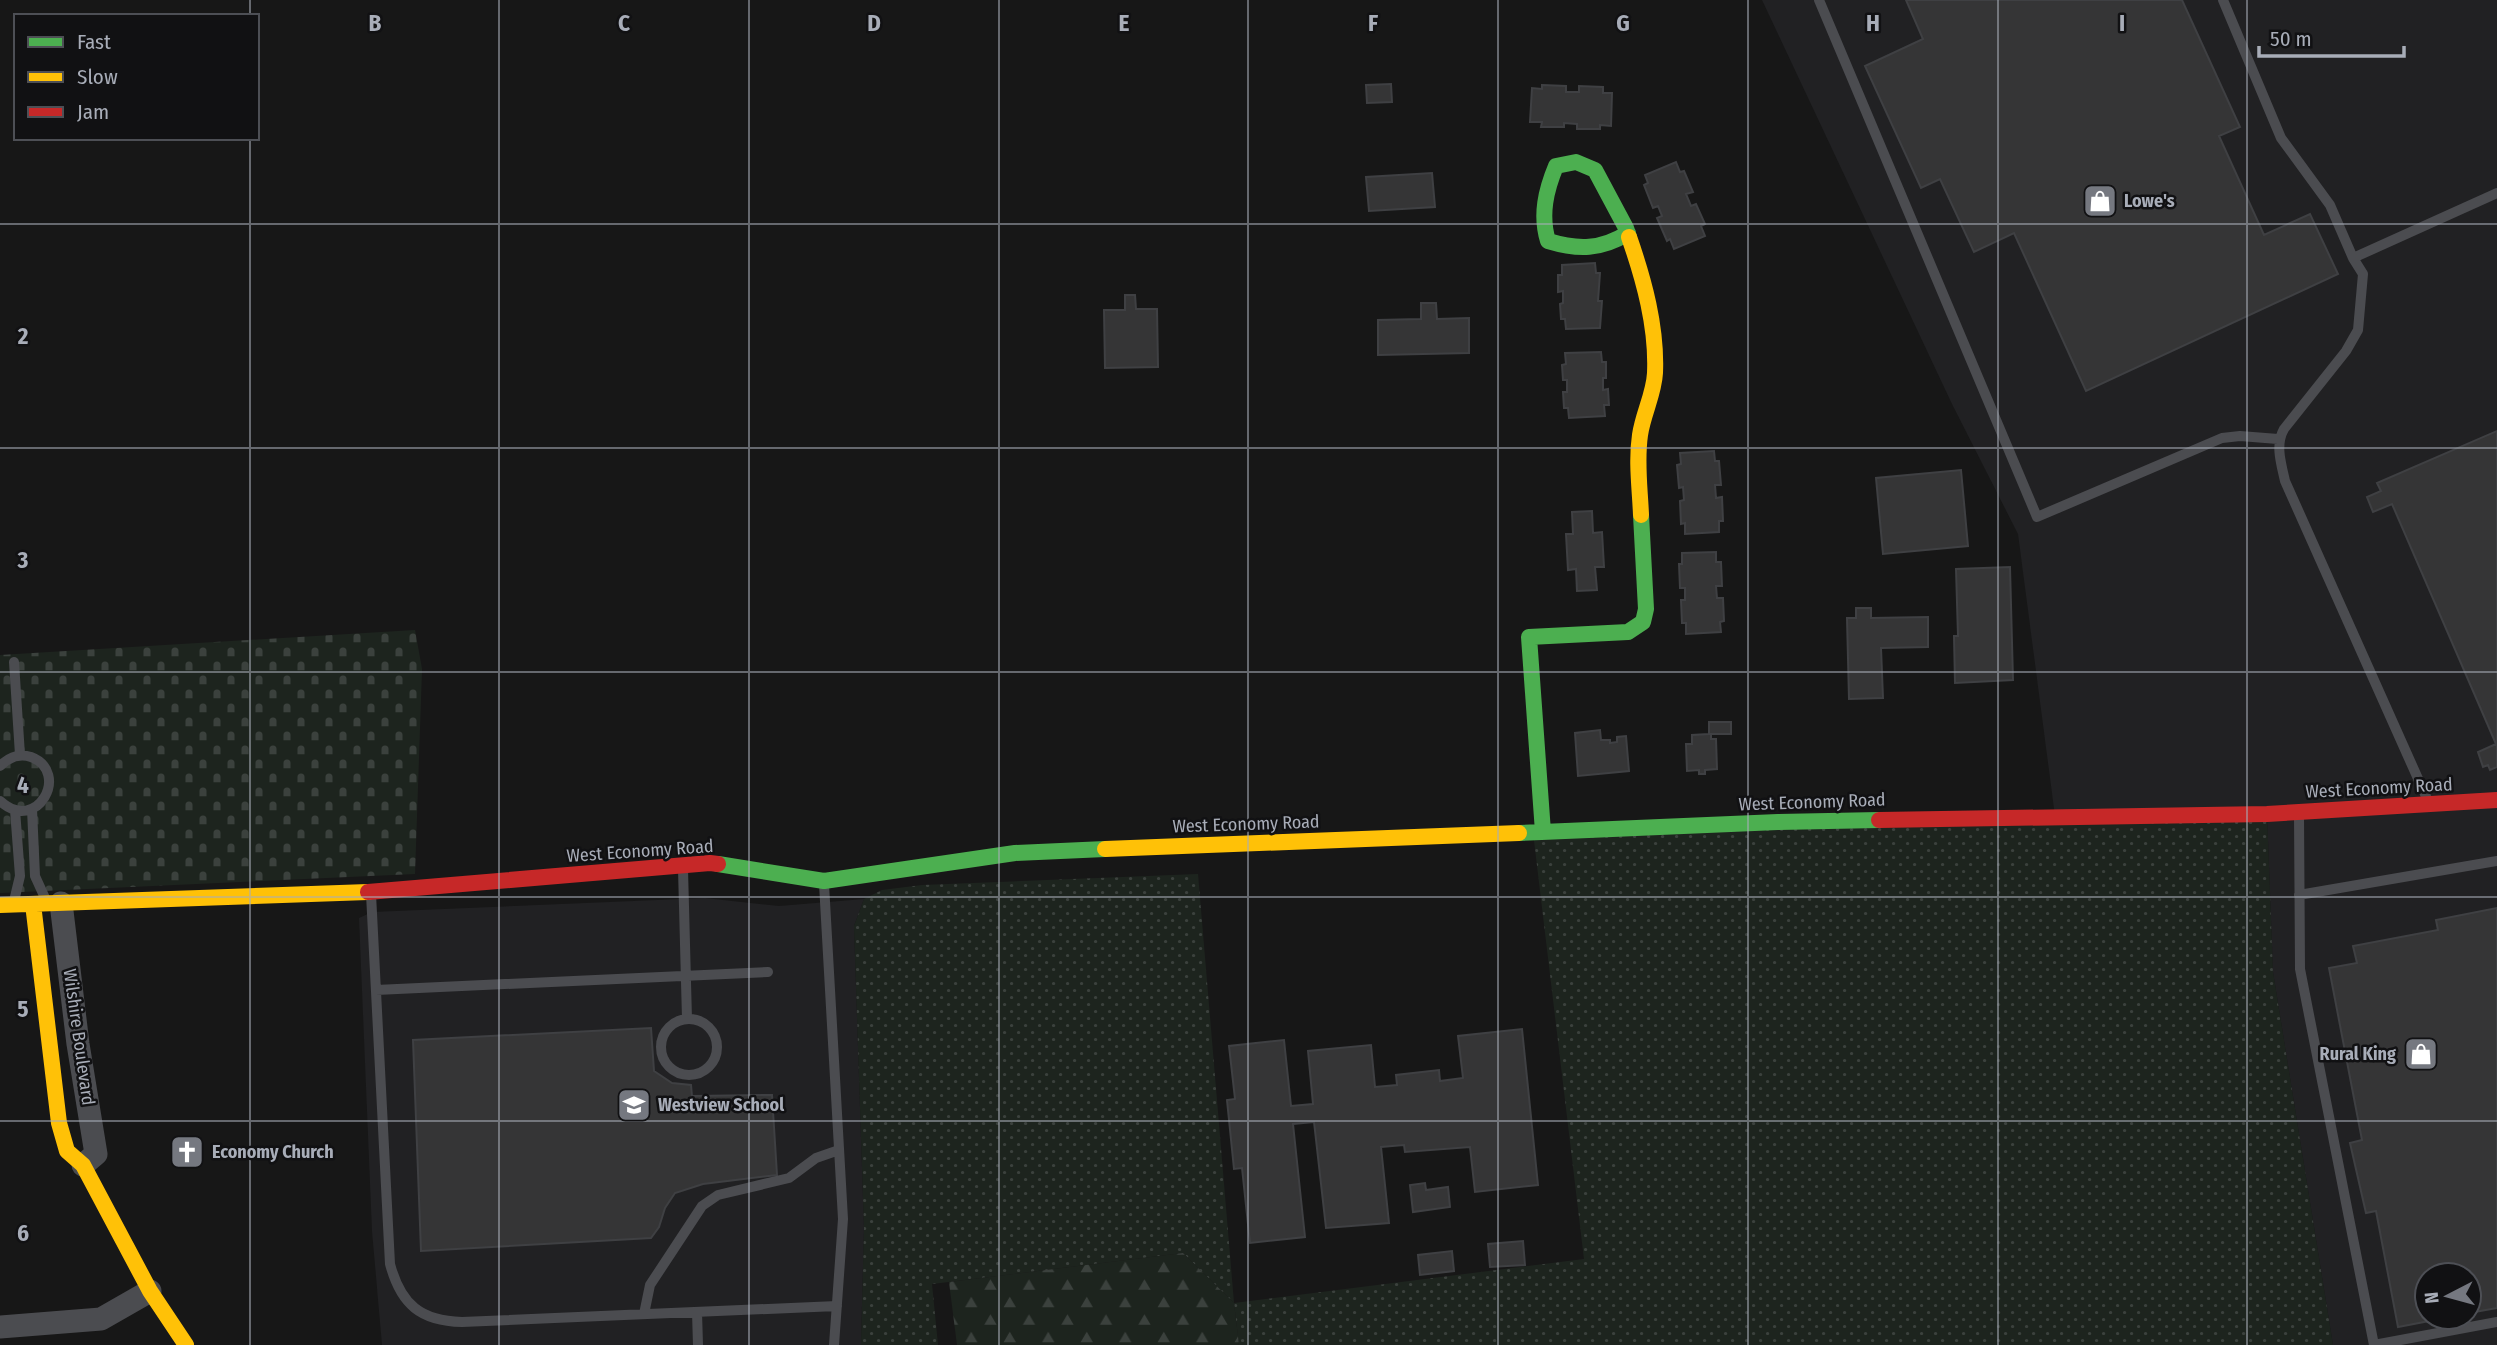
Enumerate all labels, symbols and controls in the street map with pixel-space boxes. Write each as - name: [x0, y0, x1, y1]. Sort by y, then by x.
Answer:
- text: B: [369, 9, 382, 37]
- text: C: [618, 9, 630, 37]
- text: D: [867, 9, 881, 37]
- text: E: [1119, 9, 1130, 37]
- text: F: [1368, 9, 1378, 37]
- text: G: [1616, 9, 1630, 37]
- text: H: [1866, 9, 1880, 37]
- text: I: [2119, 9, 2125, 37]
- legend: [14, 14, 259, 140]
- scale bar: [2259, 14, 2404, 58]
- text: 50 m: [2270, 26, 2312, 52]
- text: Fast: [77, 29, 111, 55]
- text: Slow: [77, 64, 118, 90]
- text: Jam: [77, 99, 109, 125]
- shop icon: Lowe's: [2081, 182, 2119, 220]
- place label: Lowe's: [2124, 190, 2175, 212]
- text: 2: [17, 322, 29, 350]
- text: 3: [17, 546, 29, 574]
- text: 4: [17, 771, 29, 799]
- street label: West Economy Road: [2305, 773, 2453, 803]
- street label: West Economy Road: [1738, 788, 1886, 816]
- street label: West Economy Road: [1172, 810, 1320, 838]
- street label: West Economy Road: [566, 835, 714, 867]
- street label: Wilshire Boulevard: [59, 967, 99, 1107]
- text: 5: [17, 995, 29, 1023]
- shop icon: Rural King: [2402, 1035, 2440, 1073]
- place label: Rural King: [2320, 1043, 2396, 1065]
- school or university icon: Westview School: [615, 1086, 653, 1124]
- place label: Westview School: [658, 1094, 784, 1116]
- church icon: Economy Church: [168, 1133, 206, 1171]
- place label: Economy Church: [212, 1141, 334, 1163]
- text: 6: [17, 1219, 29, 1247]
- north arrow: [2413, 1261, 2483, 1331]
- text: N: [2420, 1291, 2444, 1305]

